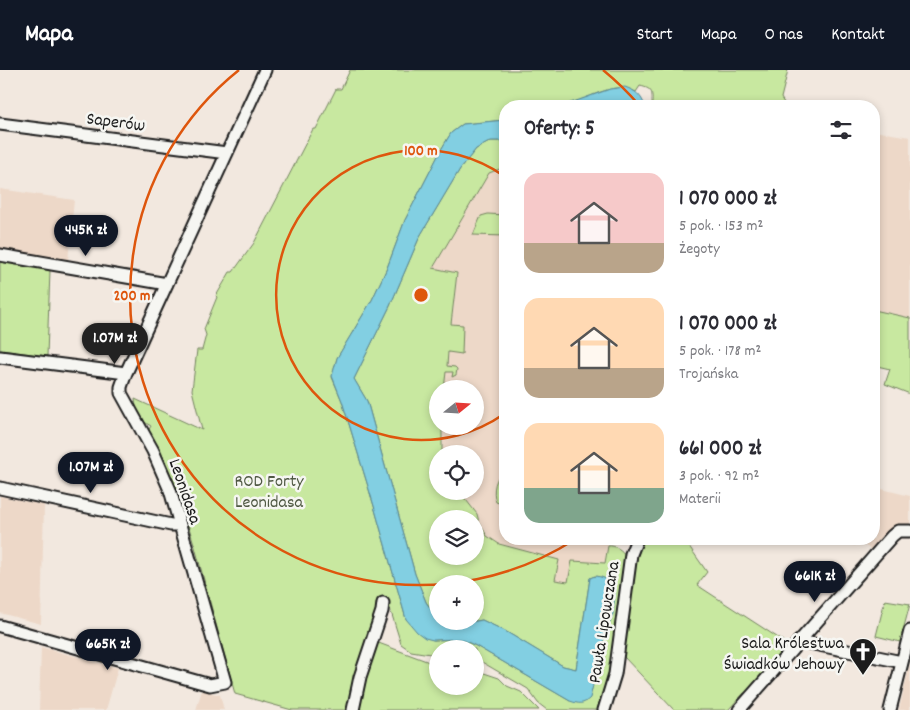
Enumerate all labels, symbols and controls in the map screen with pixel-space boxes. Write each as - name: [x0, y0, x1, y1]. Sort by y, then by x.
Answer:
- text: Mapa: [25, 18, 73, 52]
- text: Start: [636, 23, 673, 48]
- text: Mapa: [701, 23, 736, 48]
- text: O nas: [764, 23, 803, 48]
- text: Kontakt: [831, 23, 885, 48]
- street label: Saperów: [85, 107, 146, 139]
- text: Oferty: 5: [524, 115, 595, 145]
- icon: filters: [827, 116, 855, 144]
- text: 100 m: [404, 141, 438, 163]
- text: 1 070 000 zł: [679, 185, 777, 215]
- icon: home: [564, 193, 624, 253]
- pin: 445K zł: [40, 214, 132, 257]
- text: 5 pok. · 153 m²: [679, 215, 763, 238]
- text: 445K zł: [65, 219, 107, 242]
- text: Żegoty: [679, 238, 720, 261]
- text: 200 m: [114, 286, 150, 308]
- centre of rings: [412, 286, 430, 304]
- text: 1 070 000 zł: [679, 310, 777, 340]
- icon: home: [564, 318, 624, 378]
- pin: 1.07M zł: [63, 322, 167, 365]
- text: 1.07M zł: [93, 327, 137, 350]
- text: 5 pok. · 178 m²: [679, 340, 761, 363]
- text: Trojańska: [679, 363, 738, 386]
- north arrow: [429, 380, 484, 435]
- map controls: [429, 380, 484, 695]
- text: 661 000 zł: [679, 435, 761, 465]
- icon: home: [564, 443, 624, 503]
- button: locate: [429, 445, 484, 500]
- pin: 1.07M zł: [39, 452, 143, 494]
- text: 1.07M zł: [69, 456, 113, 479]
- street label: Leonidasa: [161, 456, 207, 528]
- text: 3 pok. · 92 m²: [679, 465, 759, 488]
- park label: ROD Forty Leonidasa: [234, 470, 304, 516]
- text: Materii: [679, 488, 721, 511]
- button: layers: [429, 510, 484, 565]
- street label: Pawła Lipowczana: [583, 559, 628, 685]
- pin: 661K zł: [769, 560, 861, 603]
- text: 661K zł: [795, 565, 835, 588]
- button: +: [429, 575, 484, 630]
- pin: 665K zł: [62, 628, 154, 671]
- place label: Sala Królestwa Świadków Jehowy: [724, 632, 845, 678]
- text: 665K zł: [86, 633, 130, 656]
- church icon: Sala Królestwa Świadków Jehowy: [848, 637, 878, 676]
- button: −: [429, 640, 484, 695]

